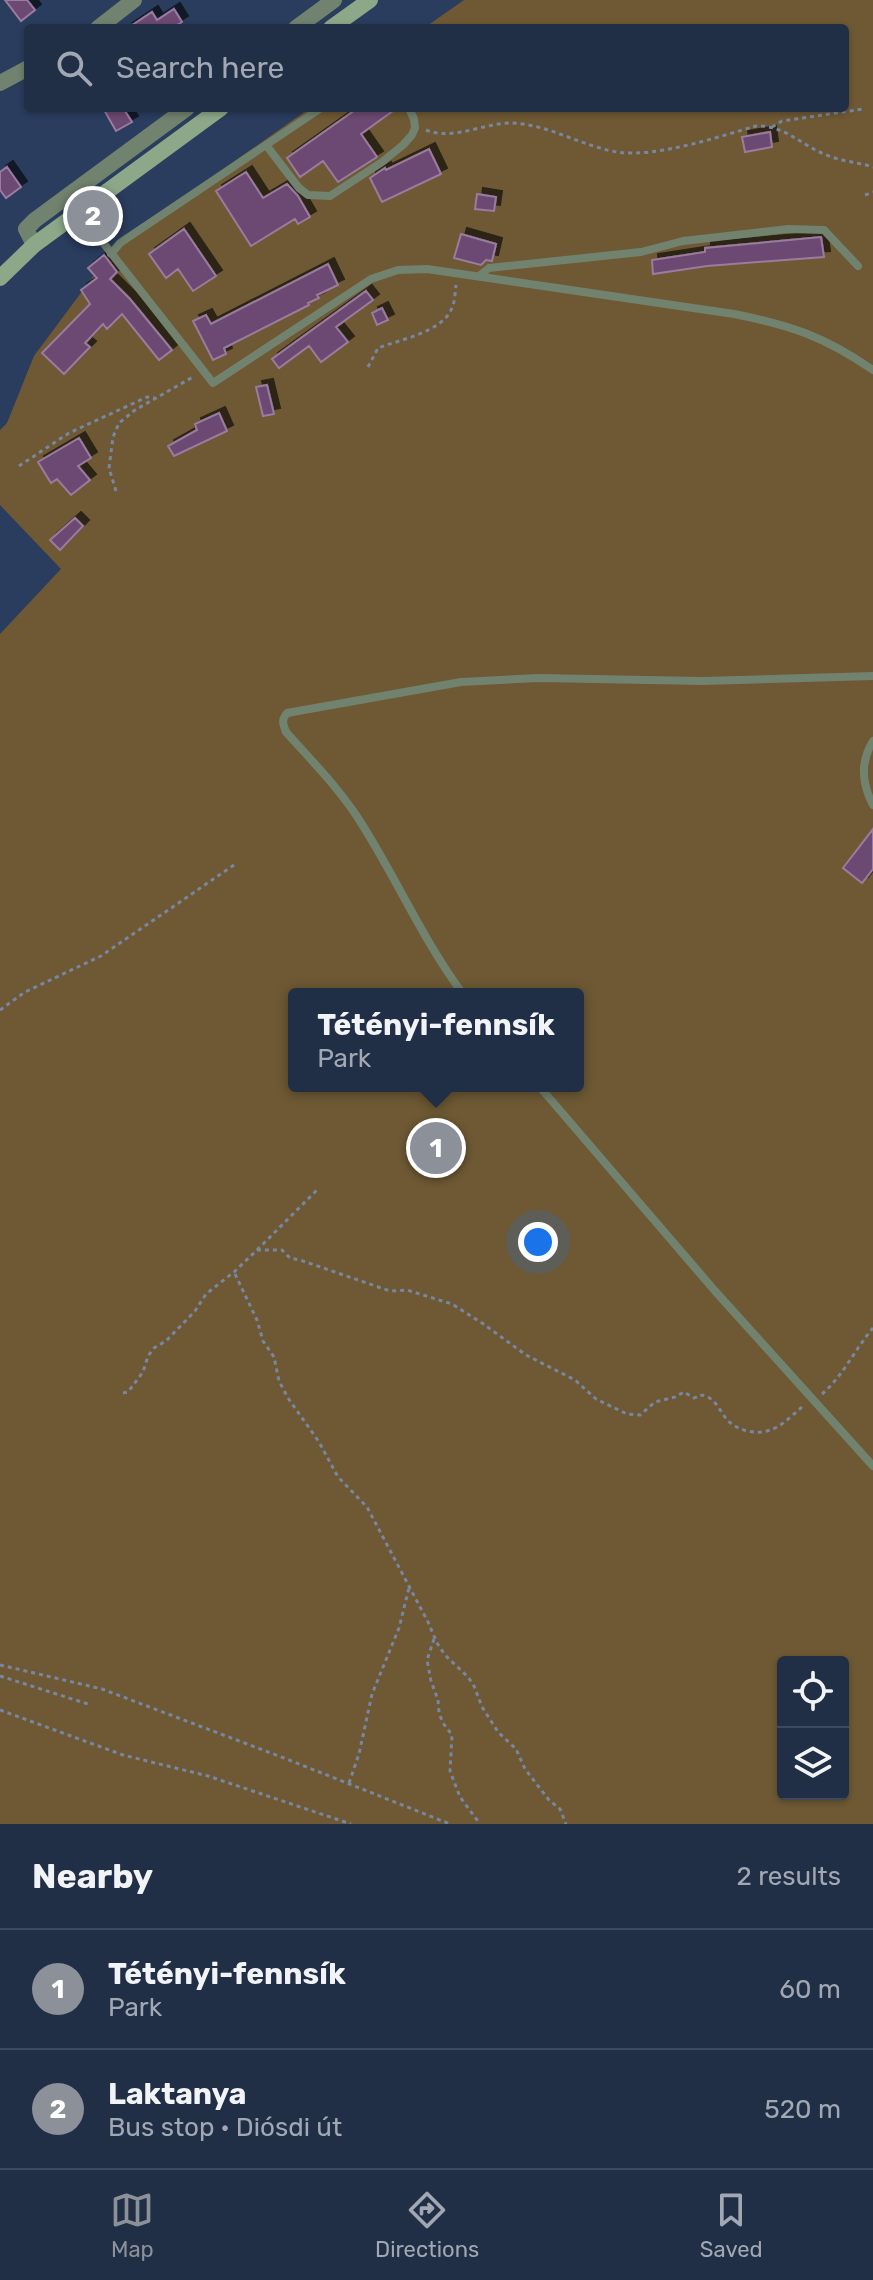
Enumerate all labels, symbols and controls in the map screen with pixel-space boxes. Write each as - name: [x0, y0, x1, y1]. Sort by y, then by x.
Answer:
- search box: [24, 24, 849, 112]
- icon: search: [52, 46, 96, 90]
- text: Search here: [116, 50, 284, 86]
- pin: 2: [67, 186, 119, 246]
- popup: [288, 988, 584, 1092]
- text: Tétényi-fennsík: [317, 1007, 555, 1043]
- text: Park: [317, 1043, 371, 1074]
- pin: 1: [410, 1118, 462, 1178]
- your location: [518, 1222, 558, 1262]
- map controls: [777, 1656, 849, 1800]
- button: locate: [777, 1656, 849, 1728]
- button: layers: [777, 1728, 849, 1800]
- text: Nearby: [32, 1856, 153, 1897]
- text: 2 results: [737, 1861, 841, 1892]
- text: Tétényi-fennsík: [108, 1956, 346, 1992]
- text: 1: [52, 1974, 64, 2005]
- text: 60 m: [779, 1974, 841, 2005]
- text: Park: [108, 1992, 162, 2023]
- text: Laktanya: [108, 2076, 247, 2112]
- text: 2: [50, 2094, 66, 2125]
- text: 520 m: [764, 2094, 841, 2125]
- text: Bus stop · Diósdi út: [108, 2112, 342, 2143]
- tab: Map: [110, 2188, 154, 2263]
- tab: Directions: [375, 2188, 479, 2263]
- tab: Saved: [700, 2188, 763, 2263]

